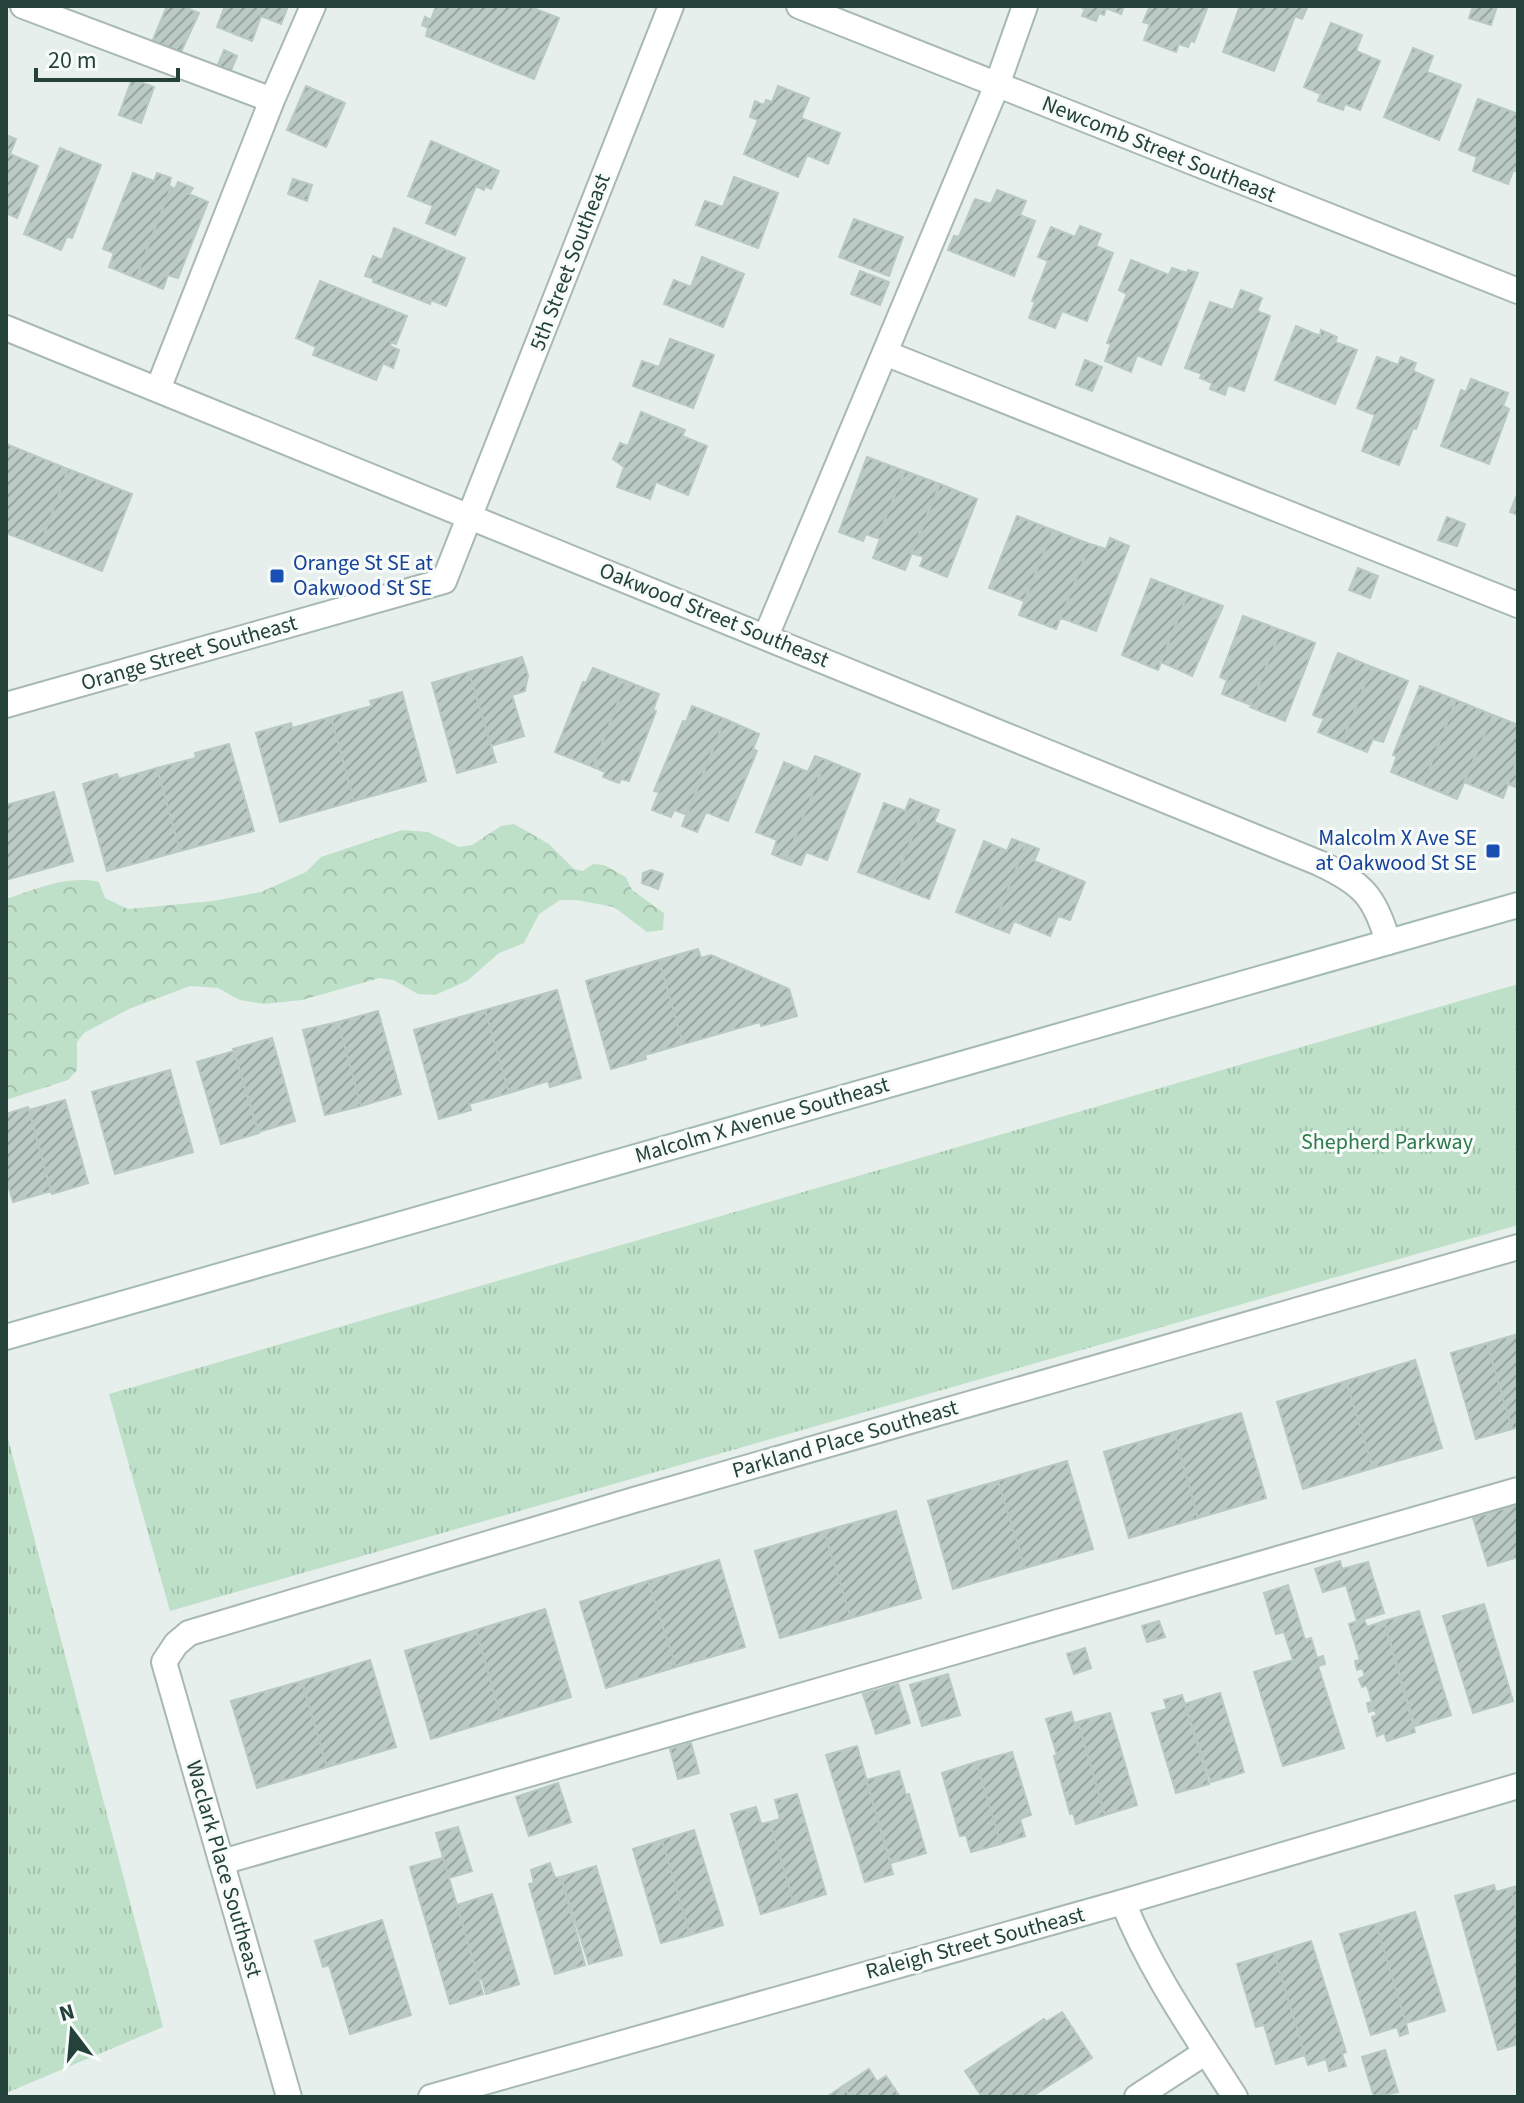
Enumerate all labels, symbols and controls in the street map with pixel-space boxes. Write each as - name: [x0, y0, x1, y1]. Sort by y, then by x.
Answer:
- scale bar: [36, 32, 178, 82]
- text: 20 m: [48, 43, 97, 78]
- street label: Newcomb Street Southeast: [1037, 87, 1281, 211]
- street label: 5th Street Southeast: [522, 168, 619, 355]
- place label: Orange St SE at Oakwood St SE: [293, 547, 434, 604]
- street label: Oakwood Street Southeast: [594, 554, 834, 676]
- marker: Orange St SE at Oakwood St SE: [268, 567, 286, 585]
- street label: Orange Street Southeast: [77, 607, 301, 699]
- place label: Malcolm X Ave SE at Oakwood St SE: [1315, 822, 1477, 879]
- marker: Malcolm X Ave SE at Oakwood St SE: [1484, 842, 1502, 860]
- street label: Malcolm X Avenue Southeast: [631, 1068, 893, 1172]
- park label: Shepherd Parkway: [1301, 1126, 1474, 1158]
- street label: Parkland Place Southeast: [728, 1391, 962, 1487]
- street label: Waclark Place Southeast: [178, 1757, 270, 1982]
- street label: Raleigh Street Southeast: [862, 1898, 1089, 1988]
- north arrow: [32, 1991, 112, 2071]
- text: N: [55, 1995, 78, 2030]

